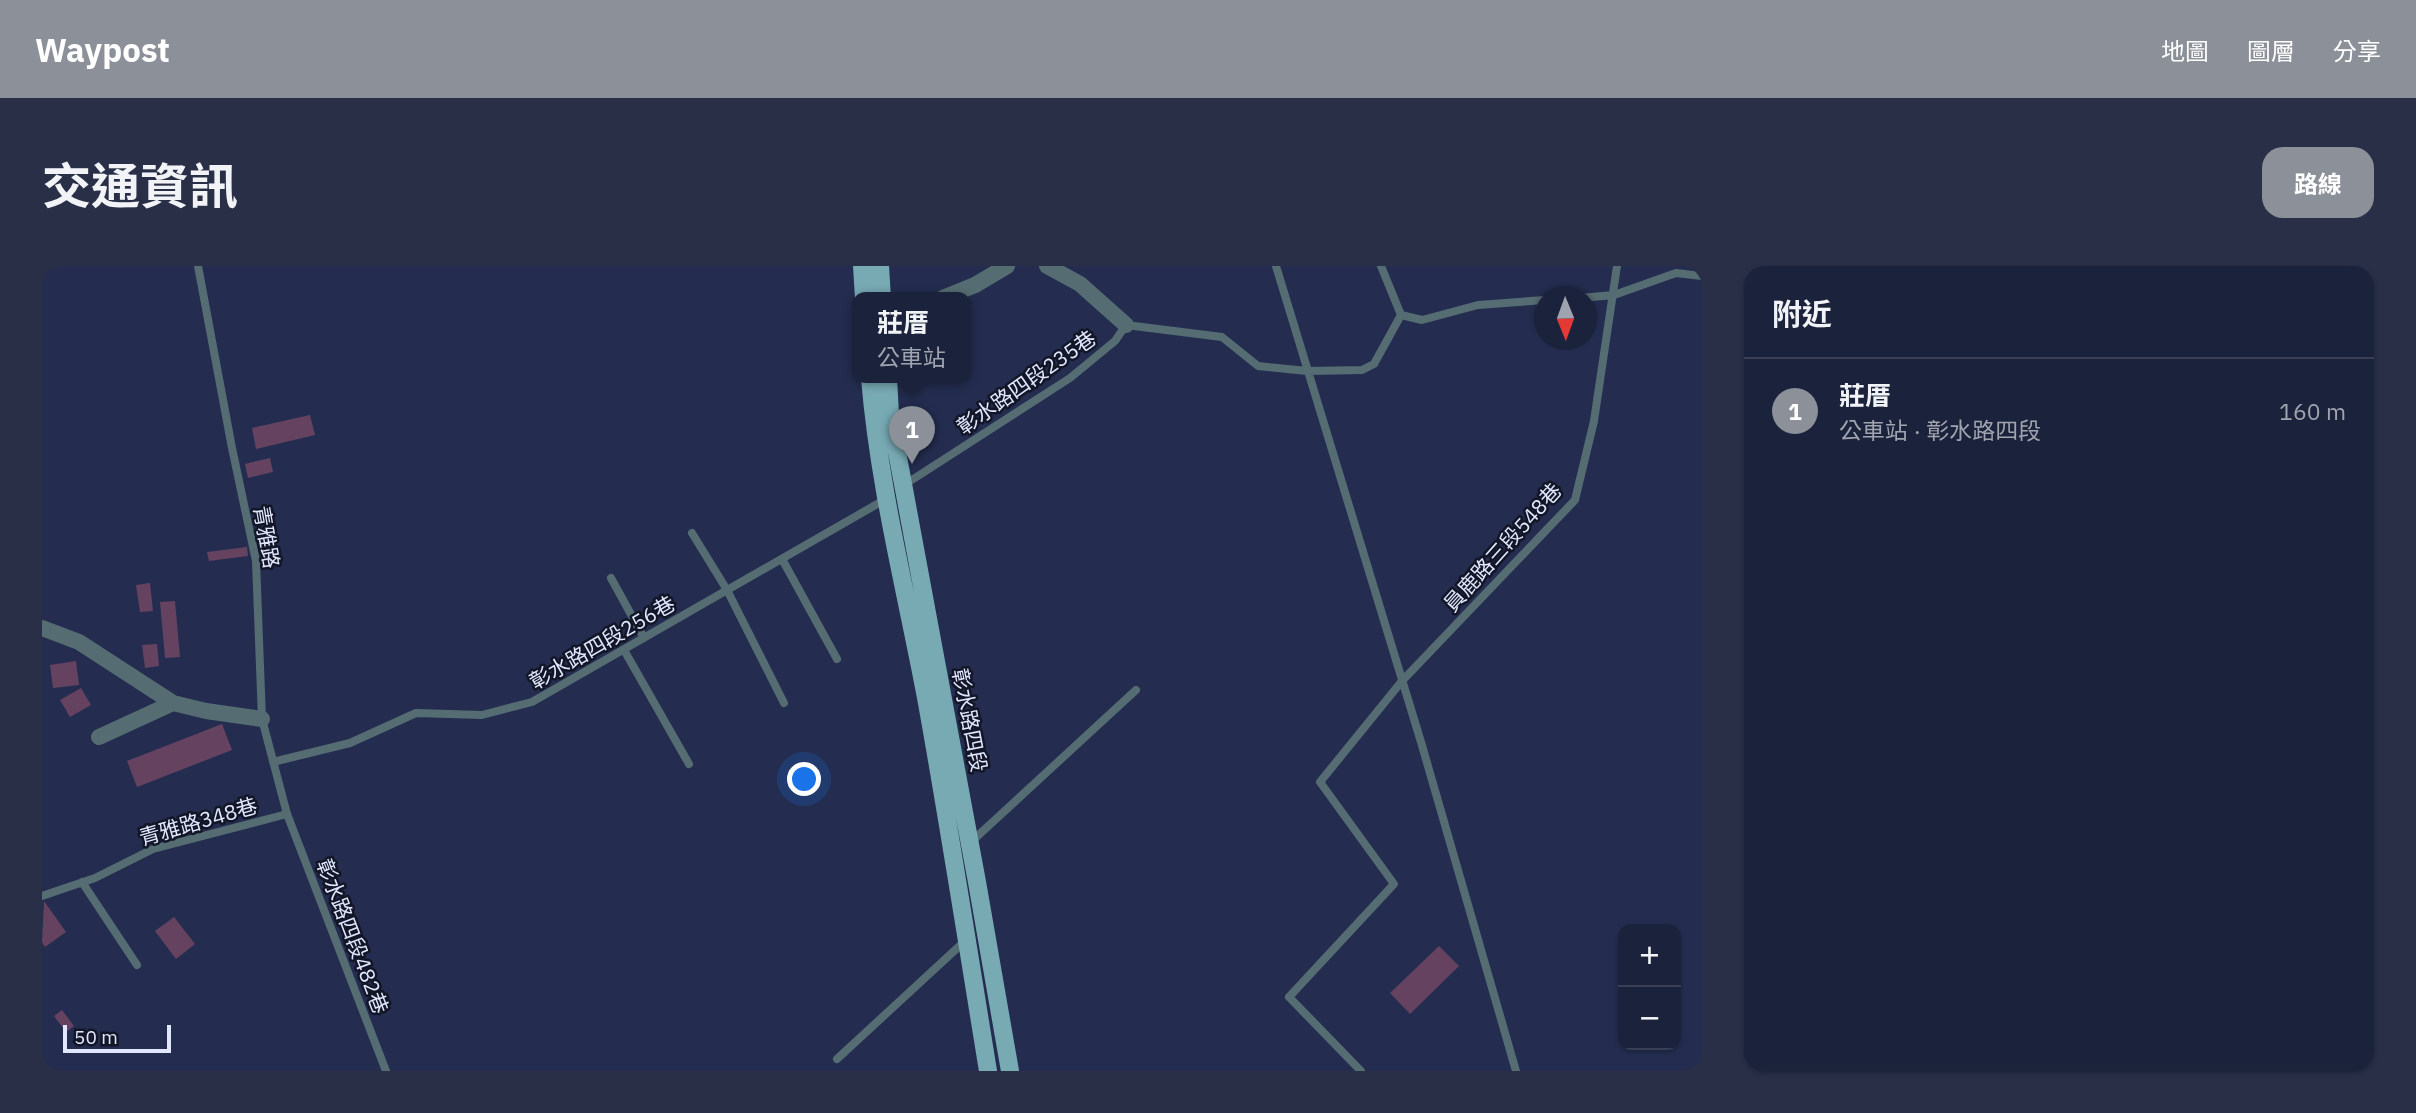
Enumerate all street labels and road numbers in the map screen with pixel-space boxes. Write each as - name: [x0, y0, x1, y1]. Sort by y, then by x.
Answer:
- street label: 彰水路四段235巷: [951, 324, 1101, 440]
- street label: 員鹿路三段548巷: [1437, 477, 1567, 617]
- street label: 青雅路: [248, 504, 286, 570]
- street label: 彰水路四段256巷: [524, 589, 680, 695]
- street label: 彰水路四段: [946, 666, 994, 774]
- street label: 青雅路348巷: [136, 791, 260, 851]
- street label: 彰水路四段482巷: [311, 855, 395, 1017]

